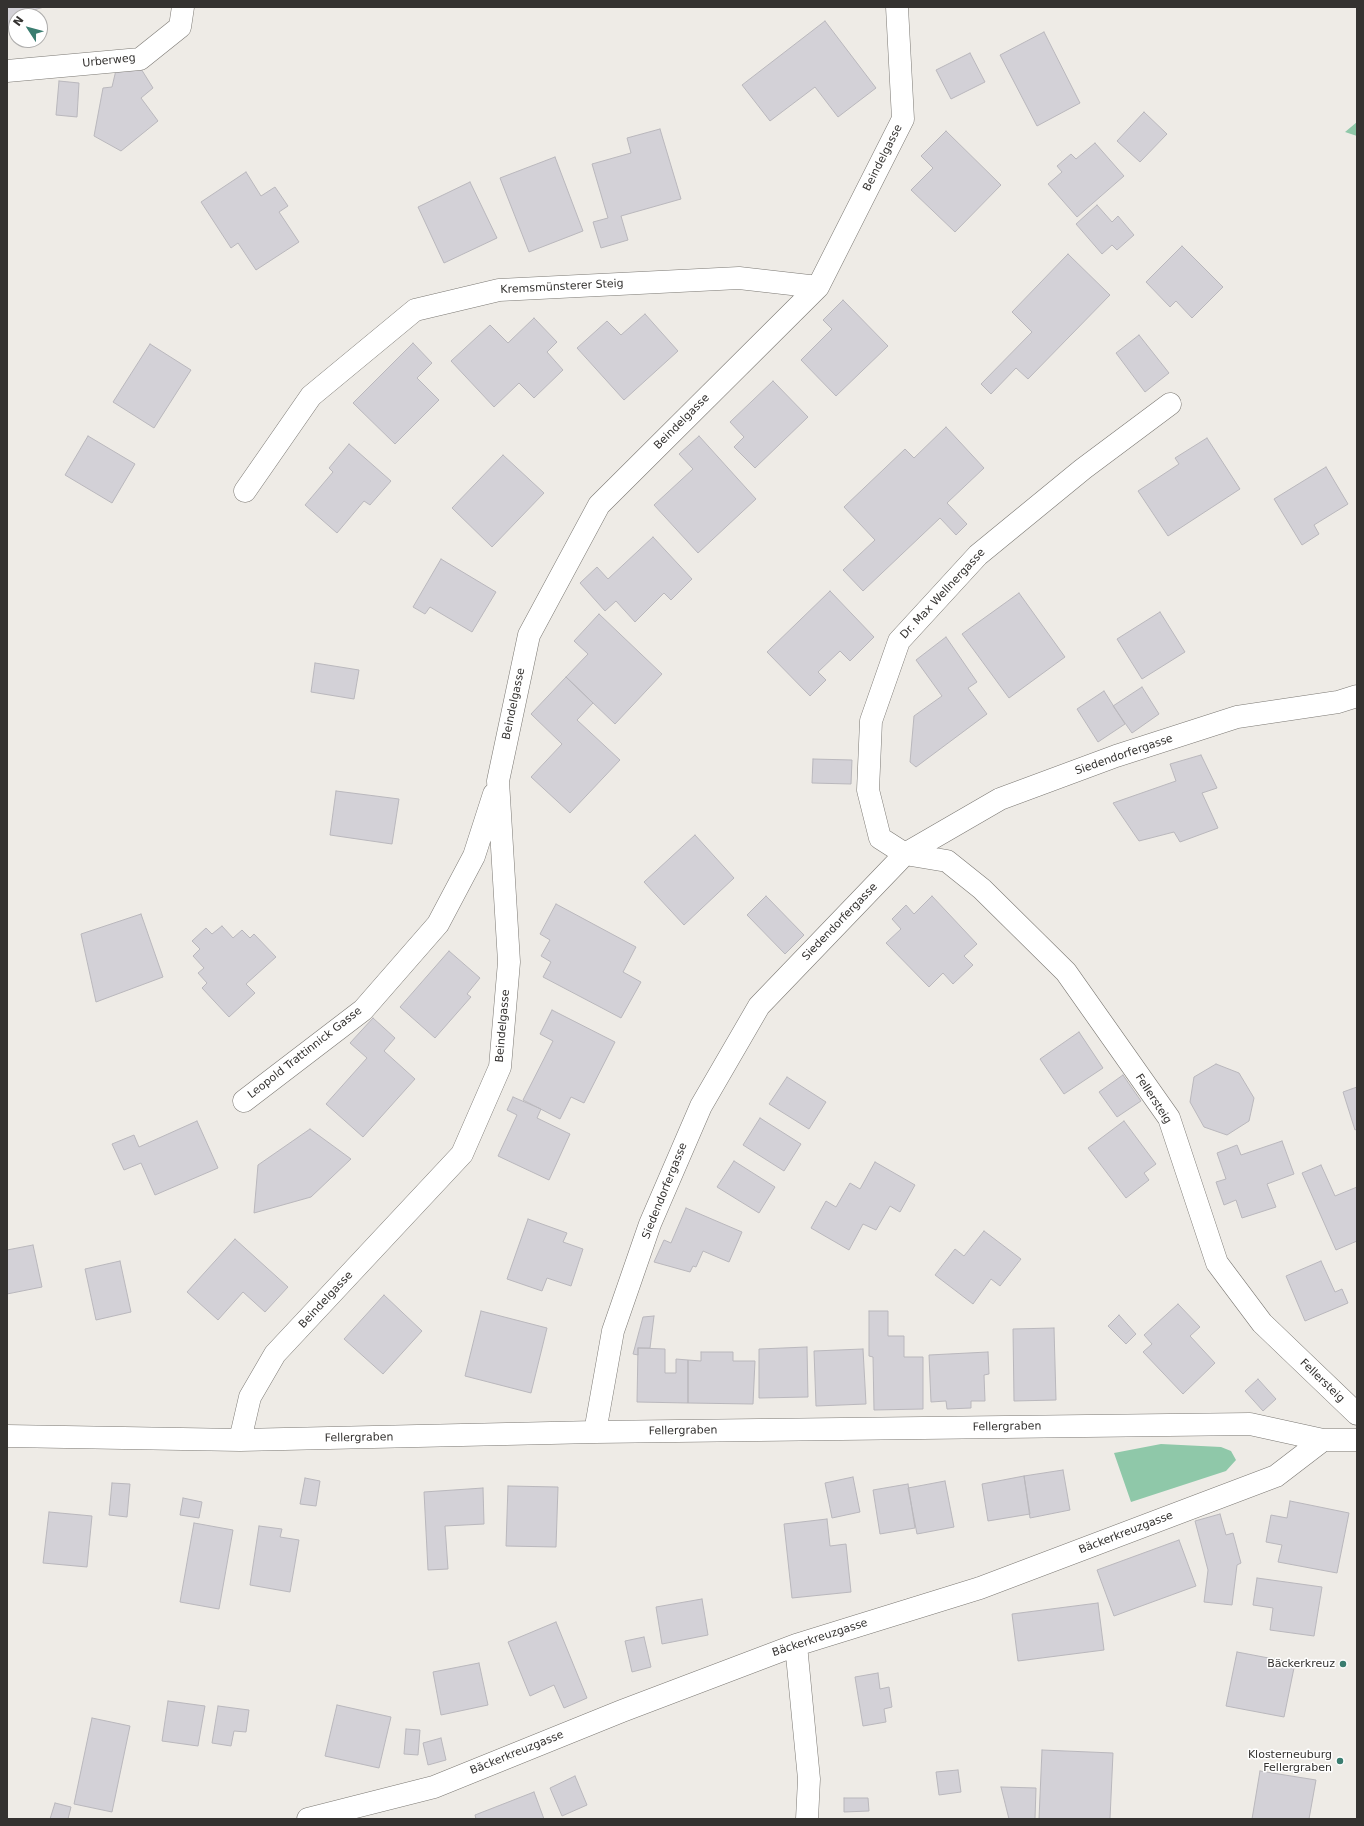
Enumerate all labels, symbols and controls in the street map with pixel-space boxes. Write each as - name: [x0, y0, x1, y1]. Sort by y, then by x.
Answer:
- north arrow: [8, 8, 48, 48]
- text: N: [11, 14, 27, 29]
- street label: Urberweg: [82, 52, 136, 70]
- street label: Beindelgasse: [861, 122, 905, 194]
- street label: Kremsmünsterer Steig: [500, 277, 624, 297]
- street label: Beindelgasse: [651, 391, 713, 453]
- street label: Dr. Max Wellnergasse: [898, 546, 988, 642]
- street label: Beindelgasse: [500, 667, 528, 741]
- street label: Siedendorfergasse: [1073, 732, 1175, 778]
- street label: Siedendorfergasse: [800, 880, 880, 964]
- street label: Beindelgasse: [493, 989, 513, 1063]
- street label: Leopold Trattinnick Gasse: [245, 1004, 365, 1102]
- street label: Fellersteig: [1132, 1072, 1174, 1126]
- street label: Siedendorfergasse: [640, 1141, 690, 1241]
- street label: Beindelgasse: [296, 1269, 356, 1331]
- street label: Fellersteig: [1297, 1357, 1347, 1405]
- street label: Fellergraben: [973, 1420, 1041, 1434]
- street label: Fellergraben: [649, 1424, 717, 1438]
- street label: Fellergraben: [325, 1431, 393, 1445]
- street label: Bäckerkreuzgasse: [1077, 1509, 1175, 1557]
- street label: Bäckerkreuzgasse: [771, 1616, 869, 1660]
- place label: Bäckerkreuz: [1267, 1657, 1335, 1671]
- marker: Bäckerkreuz: [1338, 1659, 1348, 1669]
- street label: Bäckerkreuzgasse: [468, 1728, 566, 1778]
- place label: Klosterneuburg Fellergraben: [1248, 1748, 1332, 1774]
- marker: Klosterneuburg Fellergraben: [1335, 1756, 1345, 1766]

